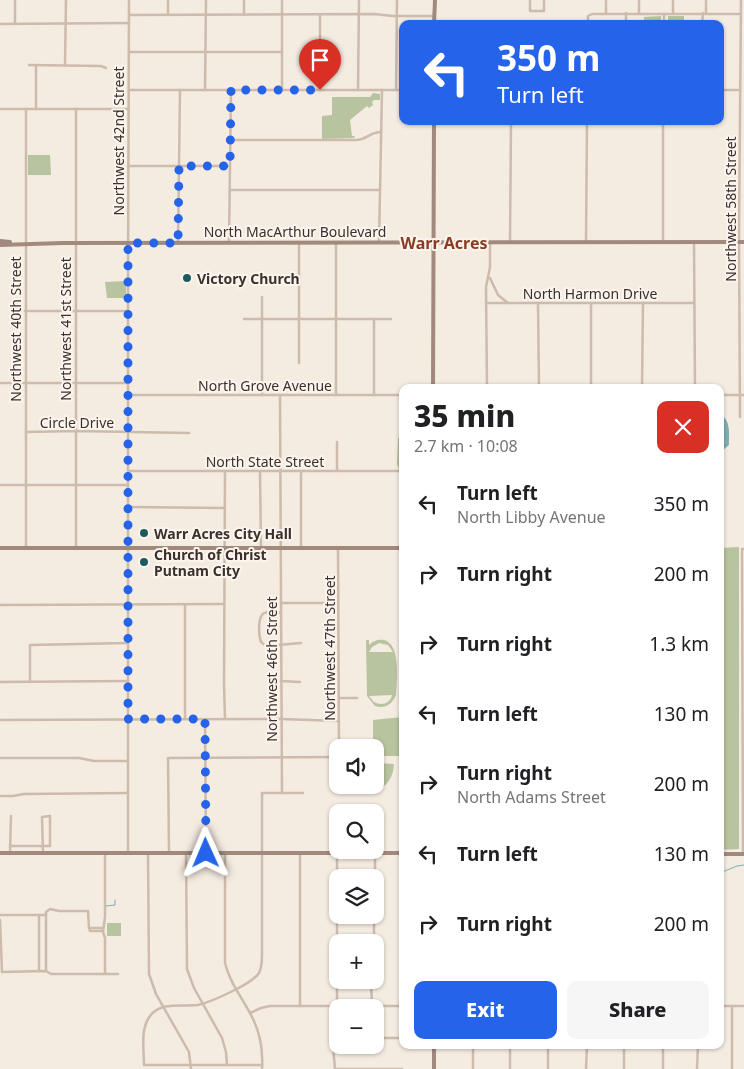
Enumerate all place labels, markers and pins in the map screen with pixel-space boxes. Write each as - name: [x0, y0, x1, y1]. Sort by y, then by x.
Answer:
- pin: [299, 39, 341, 90]
- place label: Victory Church: [197, 269, 300, 288]
- marker: Victory Church: [181, 272, 193, 284]
- place label: Warr Acres City Hall: [154, 524, 292, 543]
- marker: Warr Acres City Hall: [138, 527, 150, 539]
- place label: Church of Christ Putnam City: [154, 545, 267, 580]
- marker: Church of Christ Putnam City: [138, 556, 150, 568]

